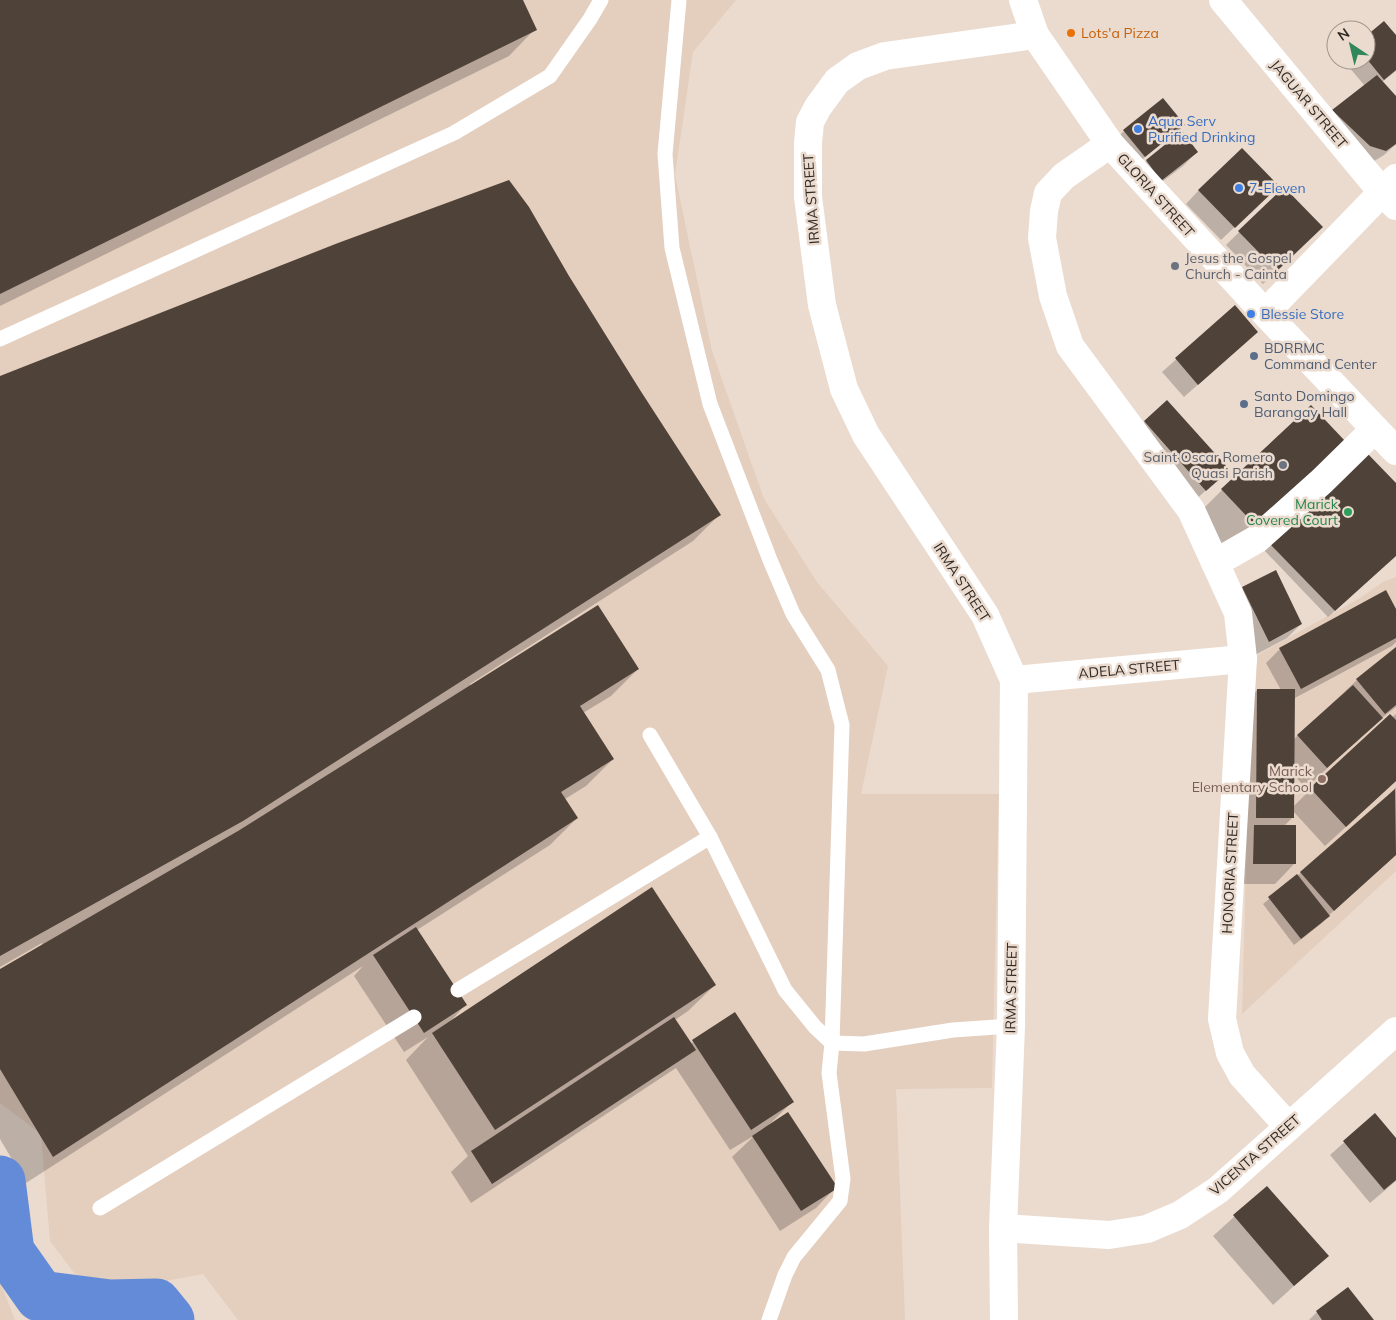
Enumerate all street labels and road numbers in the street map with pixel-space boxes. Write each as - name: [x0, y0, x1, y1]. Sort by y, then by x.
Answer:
- street label: JAGUAR STREET: [1267, 56, 1352, 152]
- street label: GLORIA STREET: [1114, 149, 1199, 241]
- street label: IRMA STREET: [799, 153, 823, 245]
- street label: IRMA STREET: [930, 539, 995, 625]
- street label: ADELA STREET: [1078, 656, 1181, 682]
- street label: HONORIA STREET: [1218, 811, 1242, 934]
- street label: IRMA STREET: [1001, 942, 1021, 1033]
- street label: VICENTA STREET: [1206, 1110, 1304, 1199]

